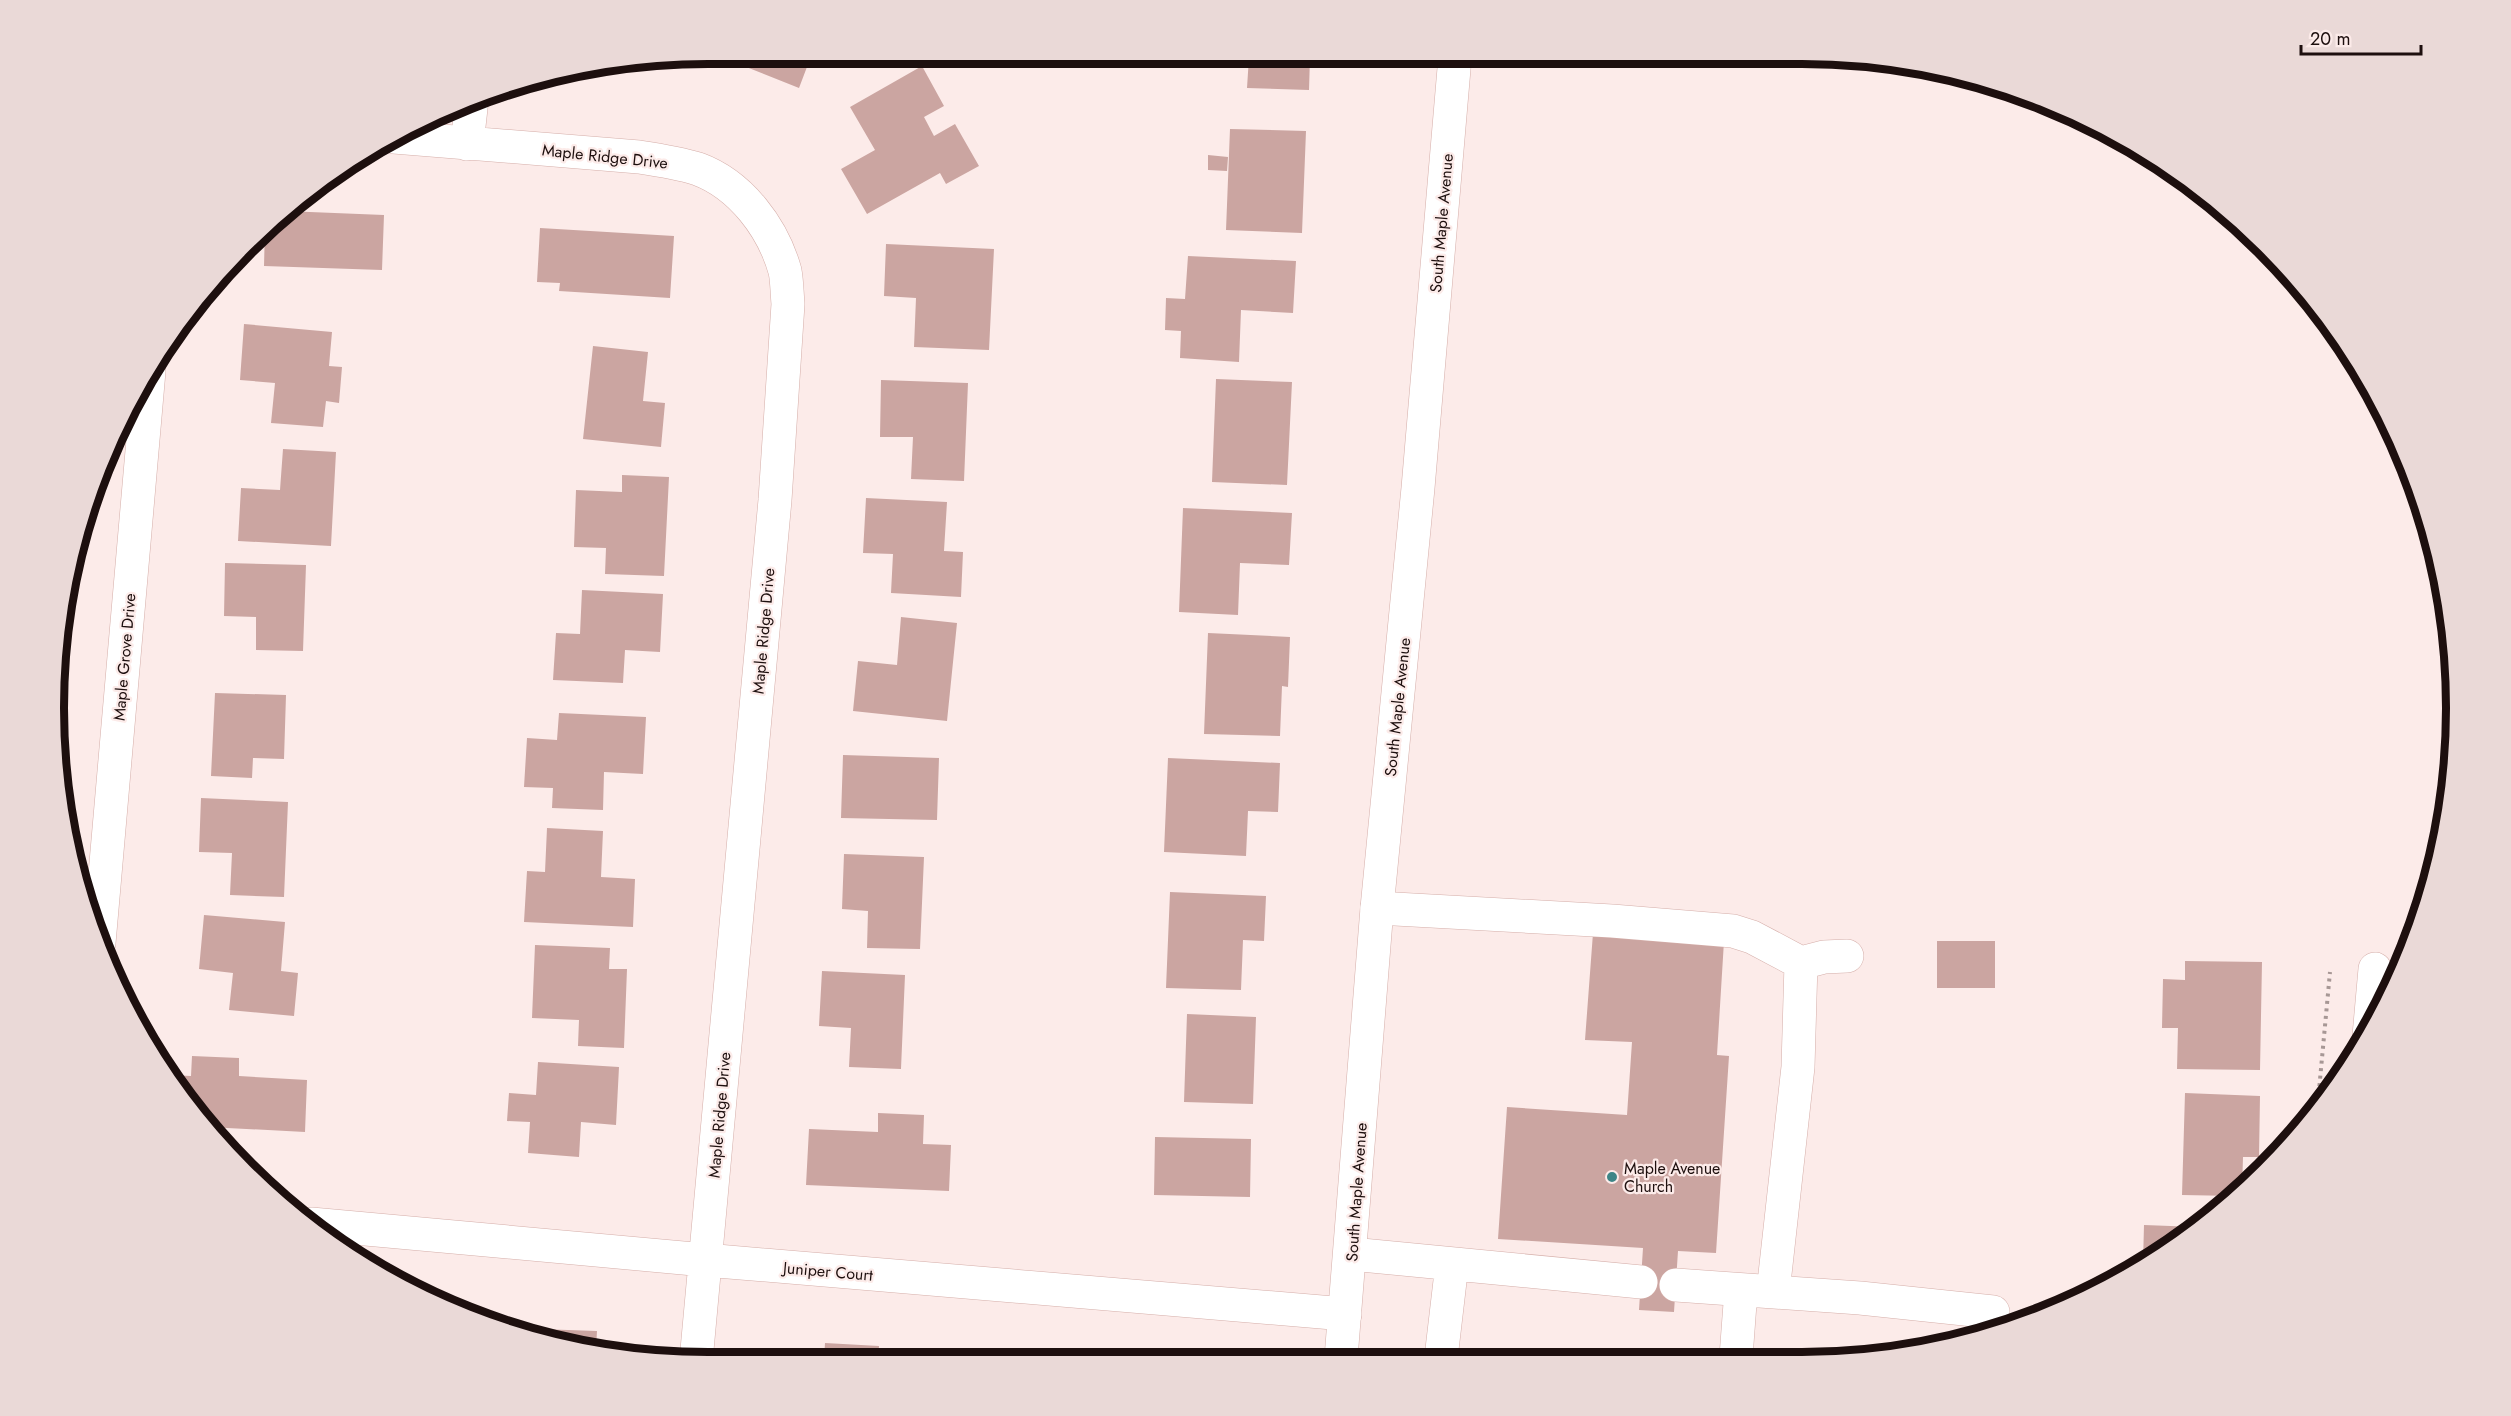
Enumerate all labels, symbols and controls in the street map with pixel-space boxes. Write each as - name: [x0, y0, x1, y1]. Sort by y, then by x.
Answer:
- scale bar: [2301, 18, 2421, 56]
- text: 20 m: [2310, 26, 2350, 52]
- street label: Maple Ridge Drive: [541, 138, 669, 175]
- street label: South Maple Avenue: [1424, 153, 1459, 293]
- street label: Maple Ridge Drive: [747, 567, 780, 695]
- street label: Maple Grove Drive: [107, 592, 142, 722]
- street label: South Maple Avenue: [1379, 637, 1416, 778]
- street label: Maple Ridge Drive: [703, 1051, 736, 1179]
- street label: South Maple Avenue: [1340, 1122, 1373, 1262]
- place label: Maple Avenue Church: [1624, 1157, 1720, 1198]
- marker: Maple Avenue Church: [1605, 1170, 1619, 1184]
- street label: Juniper Court: [780, 1256, 874, 1287]

